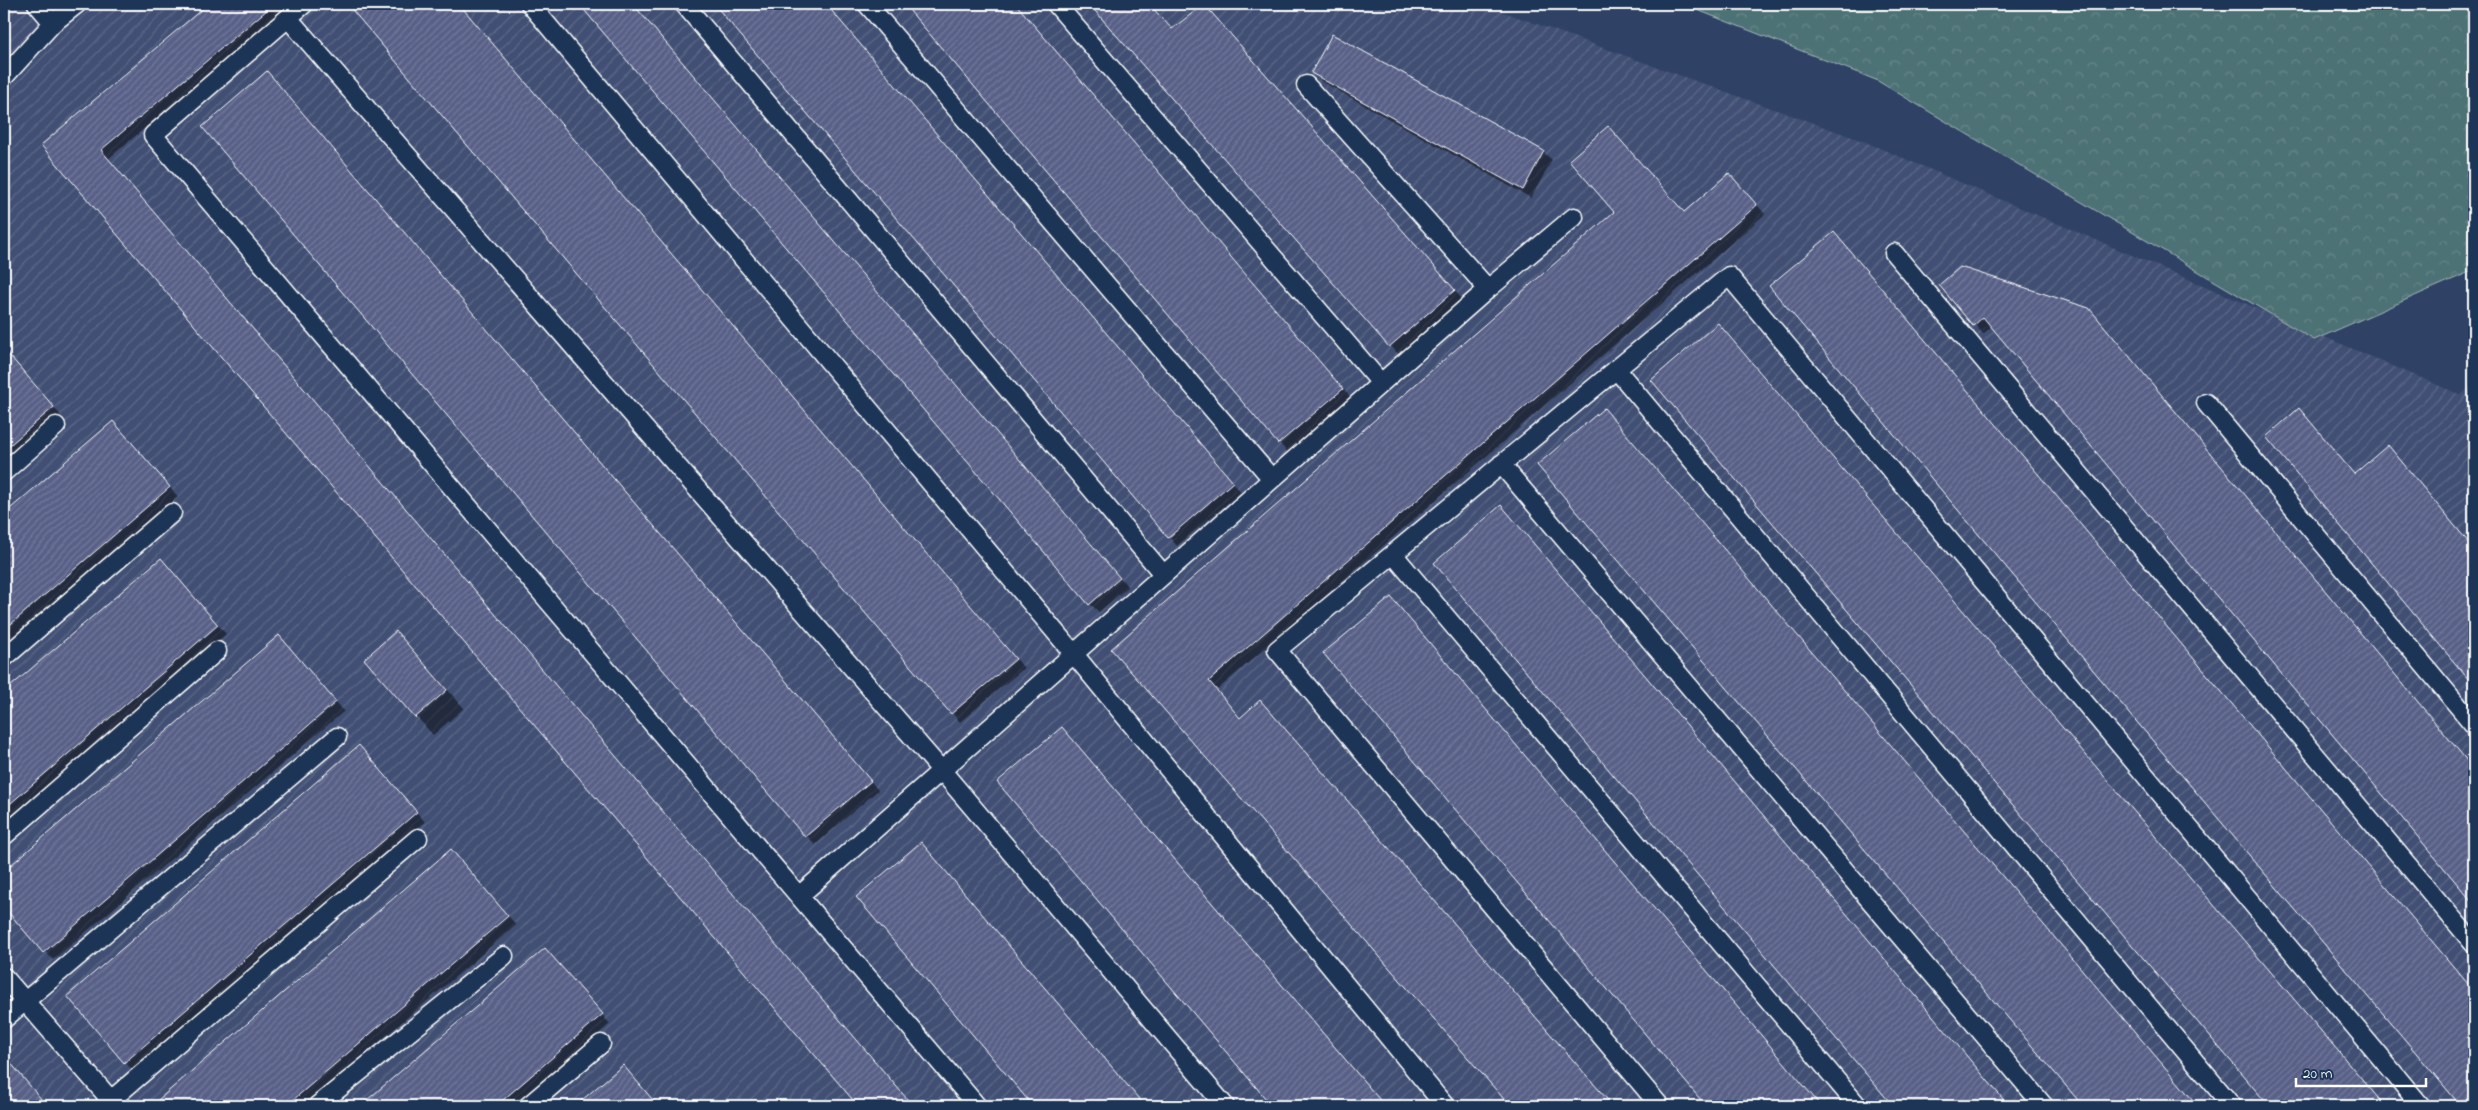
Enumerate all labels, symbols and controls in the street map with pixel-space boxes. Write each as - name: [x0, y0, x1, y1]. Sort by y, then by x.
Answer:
- scale bar: [2296, 1055, 2426, 1087]
- text: 20 m: [2303, 1063, 2333, 1085]

